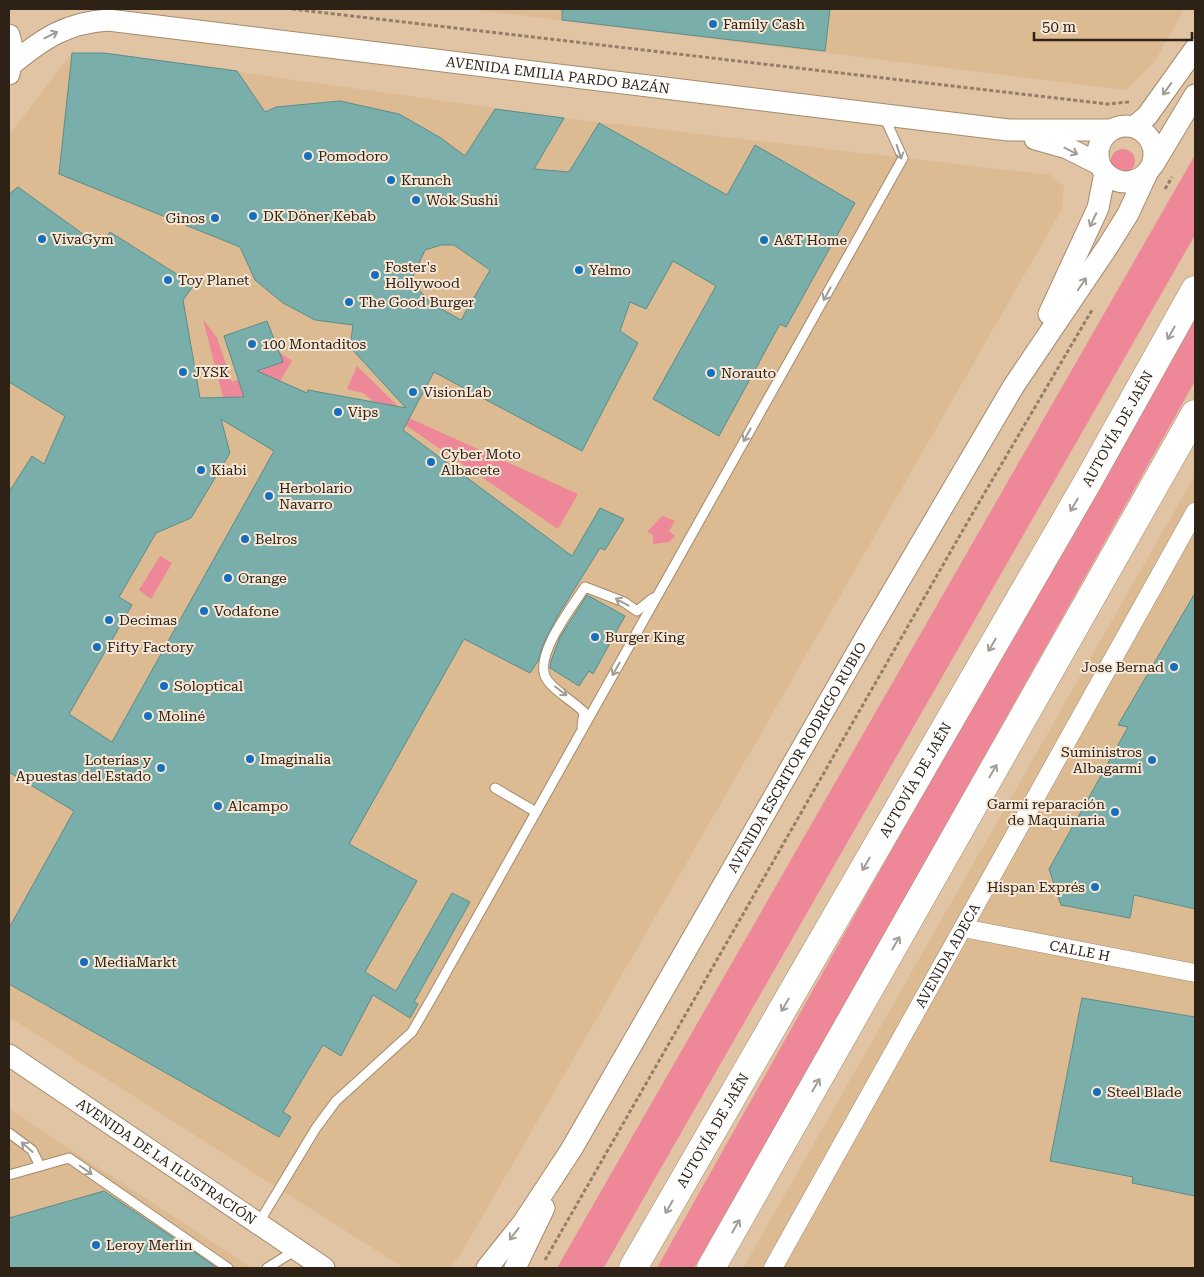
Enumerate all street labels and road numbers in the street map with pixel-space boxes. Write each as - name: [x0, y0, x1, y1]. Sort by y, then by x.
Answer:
- street label: AVENIDA EMILIA PARDO BAZÁN: [445, 53, 671, 97]
- street label: AUTOVÍA DE JAÉN: [1079, 368, 1156, 489]
- street label: AVENIDA ESCRITOR RODRIGO RUBIO: [724, 639, 869, 875]
- street label: AUTOVÍA DE JAÉN: [876, 720, 955, 840]
- street label: AVENIDA ADECA: [912, 900, 983, 1011]
- street label: CALLE H: [1048, 937, 1112, 964]
- street label: AUTOVÍA DE JAÉN: [673, 1070, 752, 1191]
- street label: AVENIDA DE LA ILUSTRACIÓN: [74, 1095, 259, 1228]

